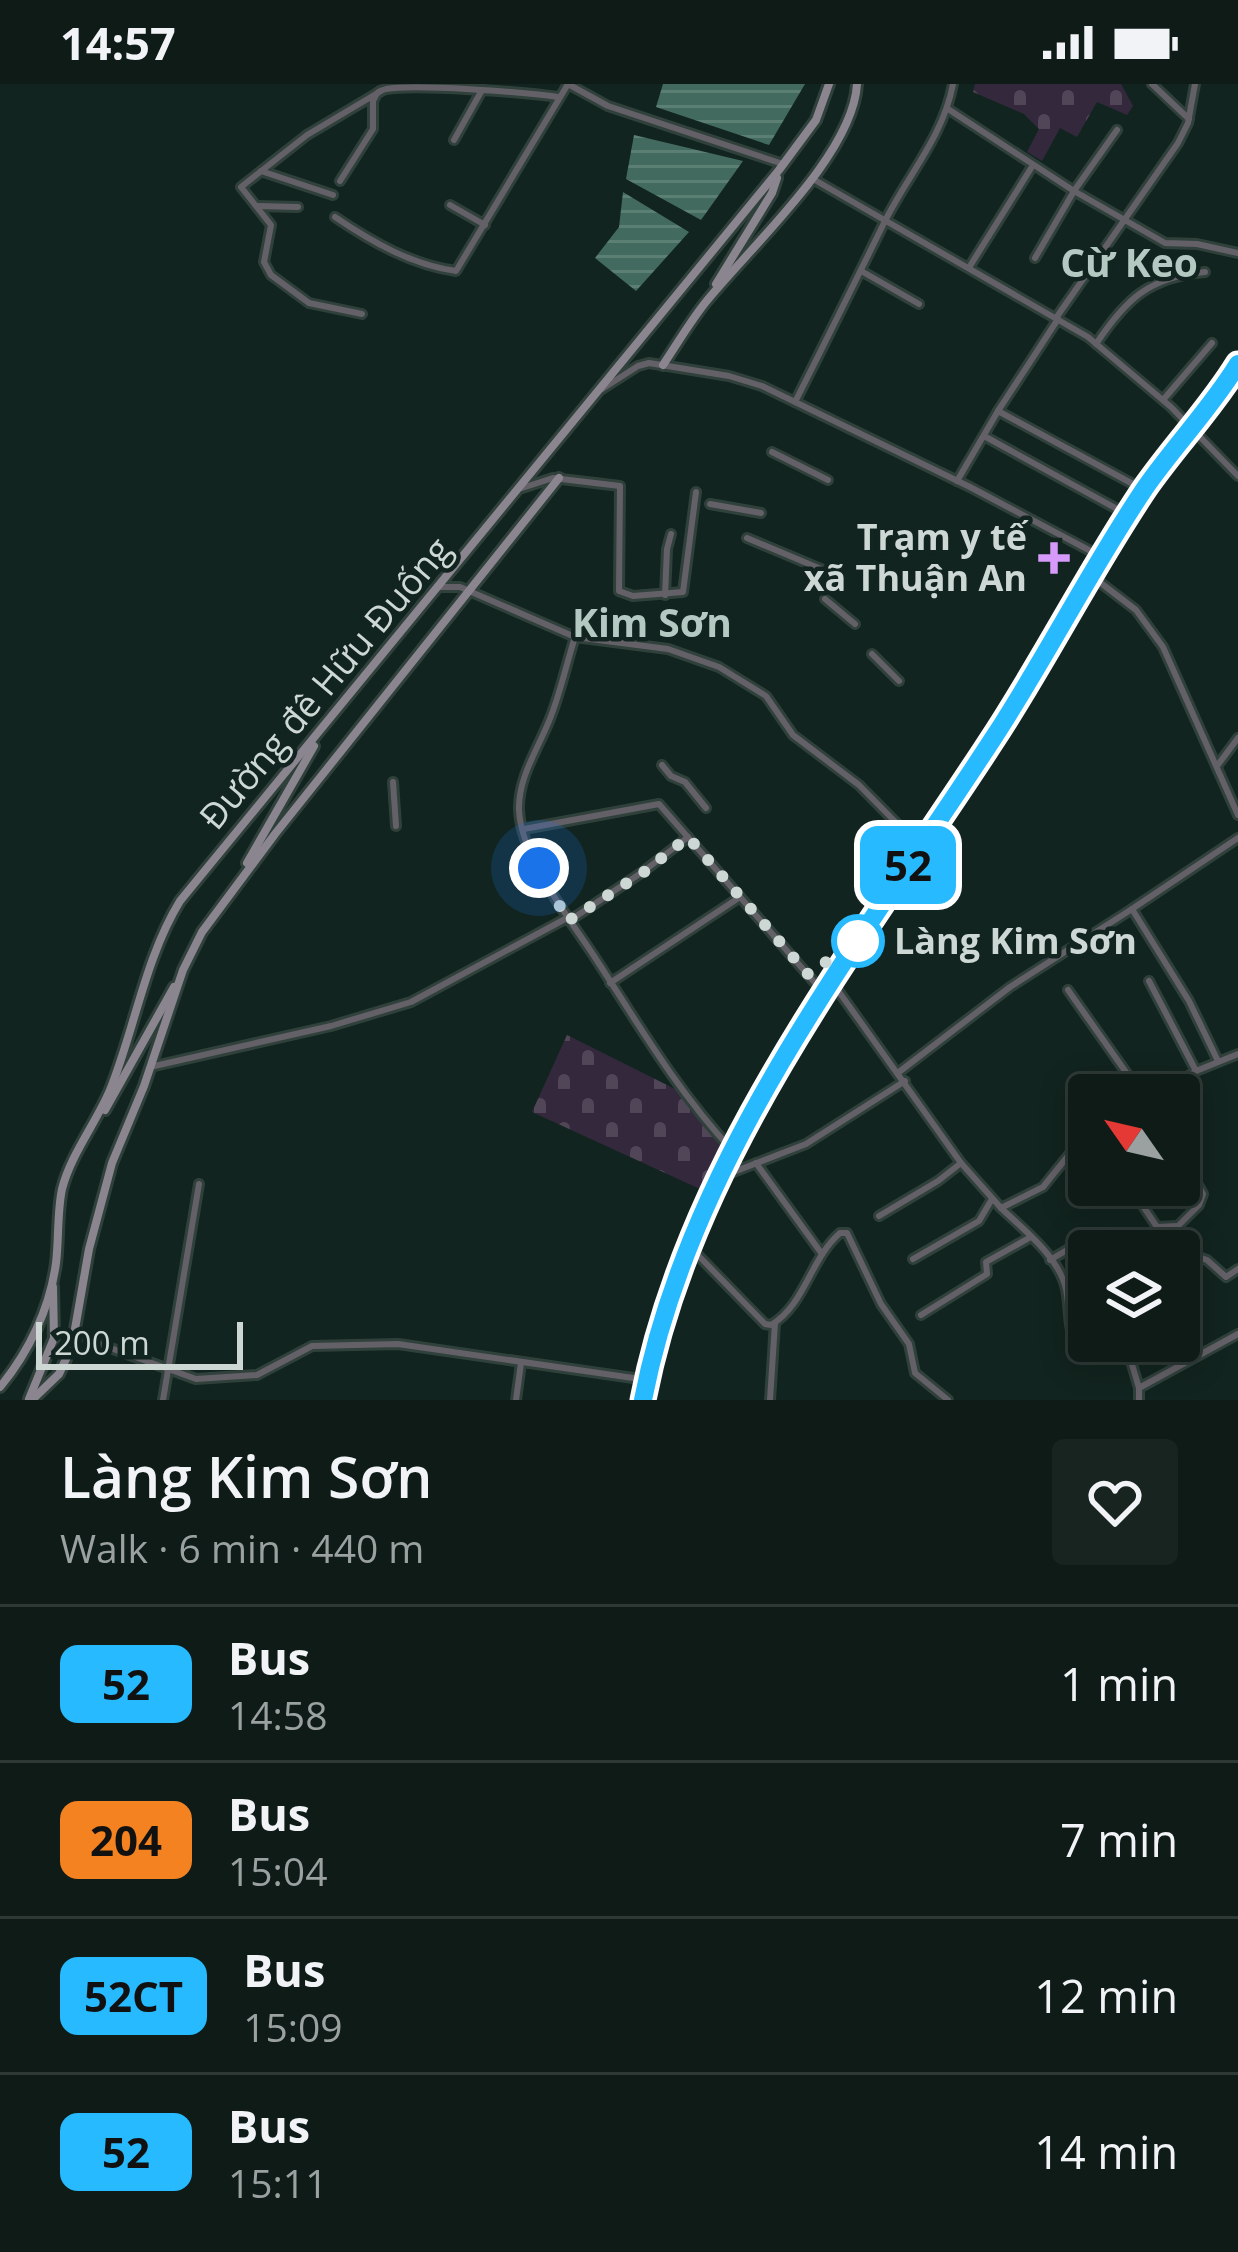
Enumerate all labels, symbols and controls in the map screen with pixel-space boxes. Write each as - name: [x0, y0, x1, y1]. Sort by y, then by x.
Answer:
- text: 14:57: [60, 12, 176, 73]
- district label: Cừ Keo: [1060, 235, 1198, 288]
- place label: Trạm y tế xã Thuận An: [804, 512, 1029, 602]
- street label: Đường đê Hữu Đuống: [188, 526, 462, 839]
- marker: Trạm y tế xã Thuận An: [1038, 542, 1070, 574]
- district label: Kim Sơn: [572, 595, 732, 648]
- line badge: 52: [854, 826, 962, 904]
- text: 52: [884, 836, 932, 893]
- your location: [509, 838, 569, 898]
- marker: Làng Kim Sơn: [833, 916, 883, 966]
- place label: Làng Kim Sơn: [894, 916, 1137, 965]
- north arrow: [1068, 1074, 1200, 1206]
- map controls: [1068, 1074, 1200, 1362]
- button: layers: [1068, 1230, 1200, 1362]
- scale bar: [36, 1316, 243, 1369]
- text: 200 m: [54, 1320, 150, 1365]
- text: Làng Kim Sơn: [60, 1437, 432, 1515]
- button: heart: [1052, 1439, 1178, 1565]
- text: Walk · 6 min · 440 m: [60, 1521, 424, 1574]
- text: Bus: [228, 1627, 310, 1688]
- text: 1 min: [1060, 1653, 1178, 1714]
- text: 52: [102, 1655, 150, 1712]
- text: 14:58: [228, 1688, 327, 1741]
- text: Bus: [228, 1783, 310, 1844]
- text: 7 min: [1060, 1809, 1178, 1870]
- text: 204: [90, 1811, 162, 1868]
- text: 15:04: [228, 1844, 327, 1897]
- text: Bus: [243, 1939, 325, 2000]
- text: 12 min: [1034, 1965, 1178, 2026]
- text: 52CT: [84, 1967, 183, 2024]
- text: 15:09: [243, 2000, 343, 2053]
- text: Bus: [228, 2095, 310, 2156]
- text: 14 min: [1034, 2121, 1178, 2182]
- text: 52: [102, 2123, 150, 2180]
- text: 15:11: [228, 2156, 327, 2209]

